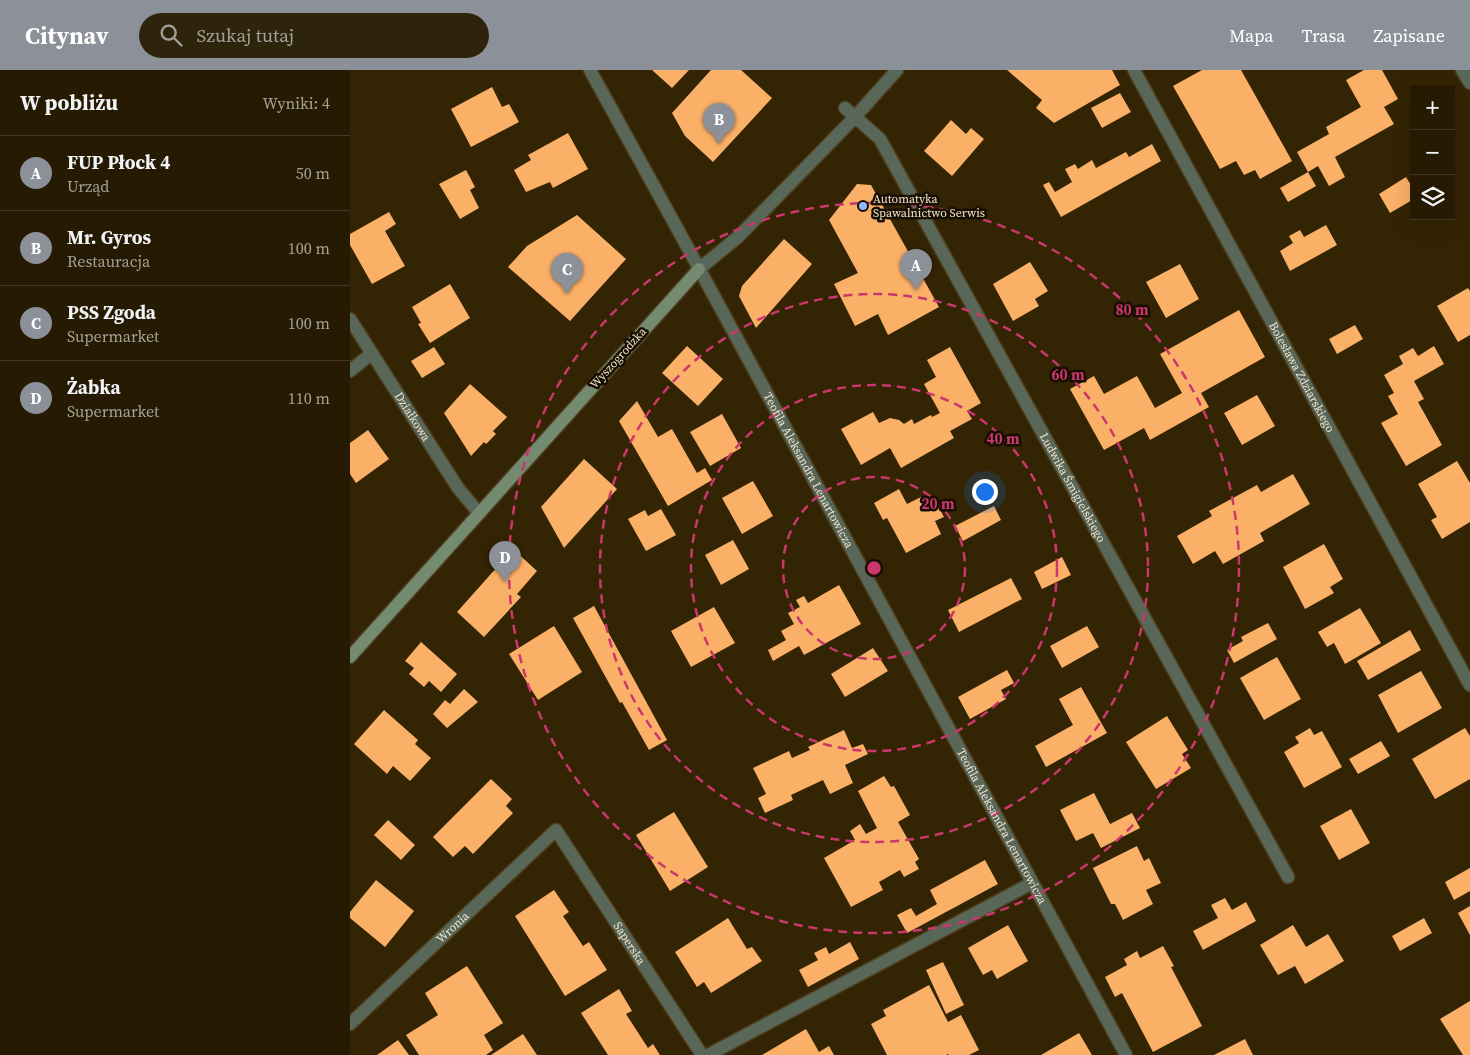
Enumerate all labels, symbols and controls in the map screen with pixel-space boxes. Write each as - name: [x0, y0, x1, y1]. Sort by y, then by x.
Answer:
- search box: [139, 13, 489, 58]
- text: Citynav: [25, 19, 109, 52]
- icon: search: [157, 21, 185, 49]
- text: Szukaj tutaj: [197, 22, 294, 48]
- text: Mapa: [1229, 23, 1274, 48]
- text: Trasa: [1302, 23, 1345, 48]
- text: Zapisane: [1373, 23, 1445, 48]
- map controls: [1410, 85, 1455, 220]
- button: +: [1410, 85, 1455, 130]
- text: W pobliżu: [20, 88, 118, 117]
- text: Wyniki: 4: [263, 92, 330, 114]
- pin: B: [703, 103, 735, 144]
- button: −: [1410, 130, 1455, 175]
- text: FUP Płock 4: [67, 149, 171, 175]
- text: A: [31, 162, 41, 184]
- text: 50 m: [296, 162, 330, 184]
- text: Urząd: [67, 175, 109, 197]
- button: layers: [1410, 175, 1455, 220]
- place label: Automatyka Spawalnictwo Serwis: [873, 191, 985, 221]
- marker: Automatyka Spawalnictwo Serwis: [857, 200, 869, 212]
- text: Mr. Gyros: [67, 224, 151, 250]
- text: B: [31, 237, 41, 259]
- text: 100 m: [288, 237, 330, 259]
- pin: A: [900, 249, 932, 290]
- text: Restauracja: [67, 250, 150, 272]
- pin: C: [551, 253, 583, 294]
- text: PSS Zgoda: [67, 299, 156, 325]
- text: 80 m: [1115, 299, 1149, 320]
- text: C: [31, 312, 41, 334]
- text: 100 m: [288, 312, 330, 334]
- street label: Bolesława Zdziarskiego: [1265, 319, 1339, 436]
- street label: Wyszogrodzka: [586, 323, 650, 392]
- text: Supermarket: [67, 325, 159, 347]
- text: 60 m: [1051, 364, 1085, 385]
- text: Żabka: [67, 374, 121, 400]
- text: D: [30, 387, 42, 409]
- text: 110 m: [288, 387, 330, 409]
- street label: Działkowa: [391, 389, 435, 445]
- street label: Teofila Aleksandra Lenartowicza: [760, 390, 858, 552]
- text: Supermarket: [67, 400, 159, 422]
- text: 40 m: [986, 428, 1020, 449]
- street label: Ludwika Śmigielskiego: [1036, 430, 1110, 545]
- your location: [972, 479, 998, 505]
- text: 20 m: [921, 493, 955, 514]
- pin: D: [489, 541, 521, 582]
- centre of rings: [865, 559, 883, 577]
- street label: Teofila Aleksandra Lenartowicza: [953, 746, 1051, 908]
- street label: Wronia: [433, 907, 473, 947]
- street label: Saperska: [610, 919, 650, 968]

